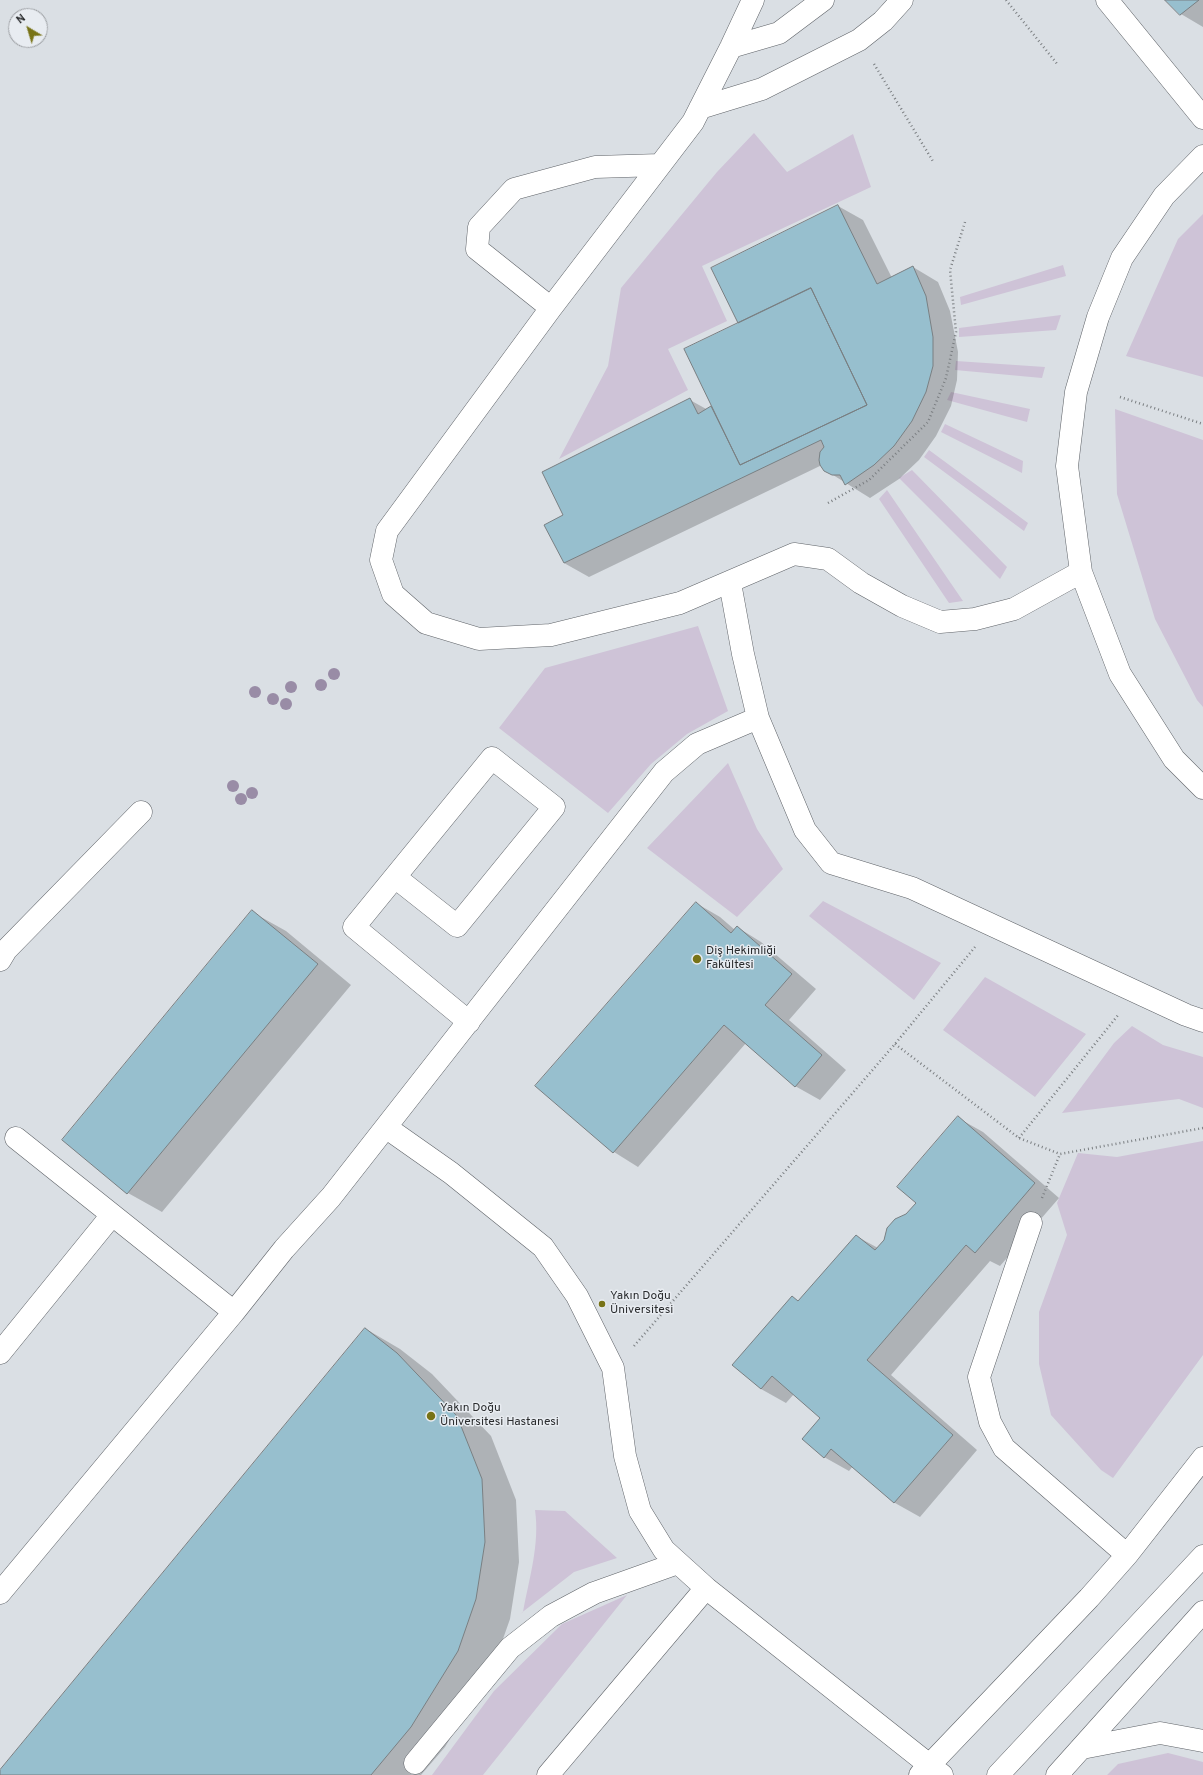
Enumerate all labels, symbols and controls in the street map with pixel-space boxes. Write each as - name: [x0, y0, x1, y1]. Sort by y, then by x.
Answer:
- north arrow: [8, 8, 48, 48]
- text: N: [14, 11, 29, 27]
- place label: Diş Hekimliği Fakültesi: [706, 945, 776, 973]
- marker: Diş Hekimliği Fakültesi: [691, 953, 703, 965]
- place label: Yakın Doğu Üniversitesi: [610, 1290, 673, 1318]
- marker: Yakın Doğu Üniversitesi: [597, 1299, 607, 1309]
- place label: Yakın Doğu Üniversitesi Hastanesi: [440, 1402, 559, 1430]
- marker: Yakın Doğu Üniversitesi Hastanesi: [425, 1410, 437, 1422]

